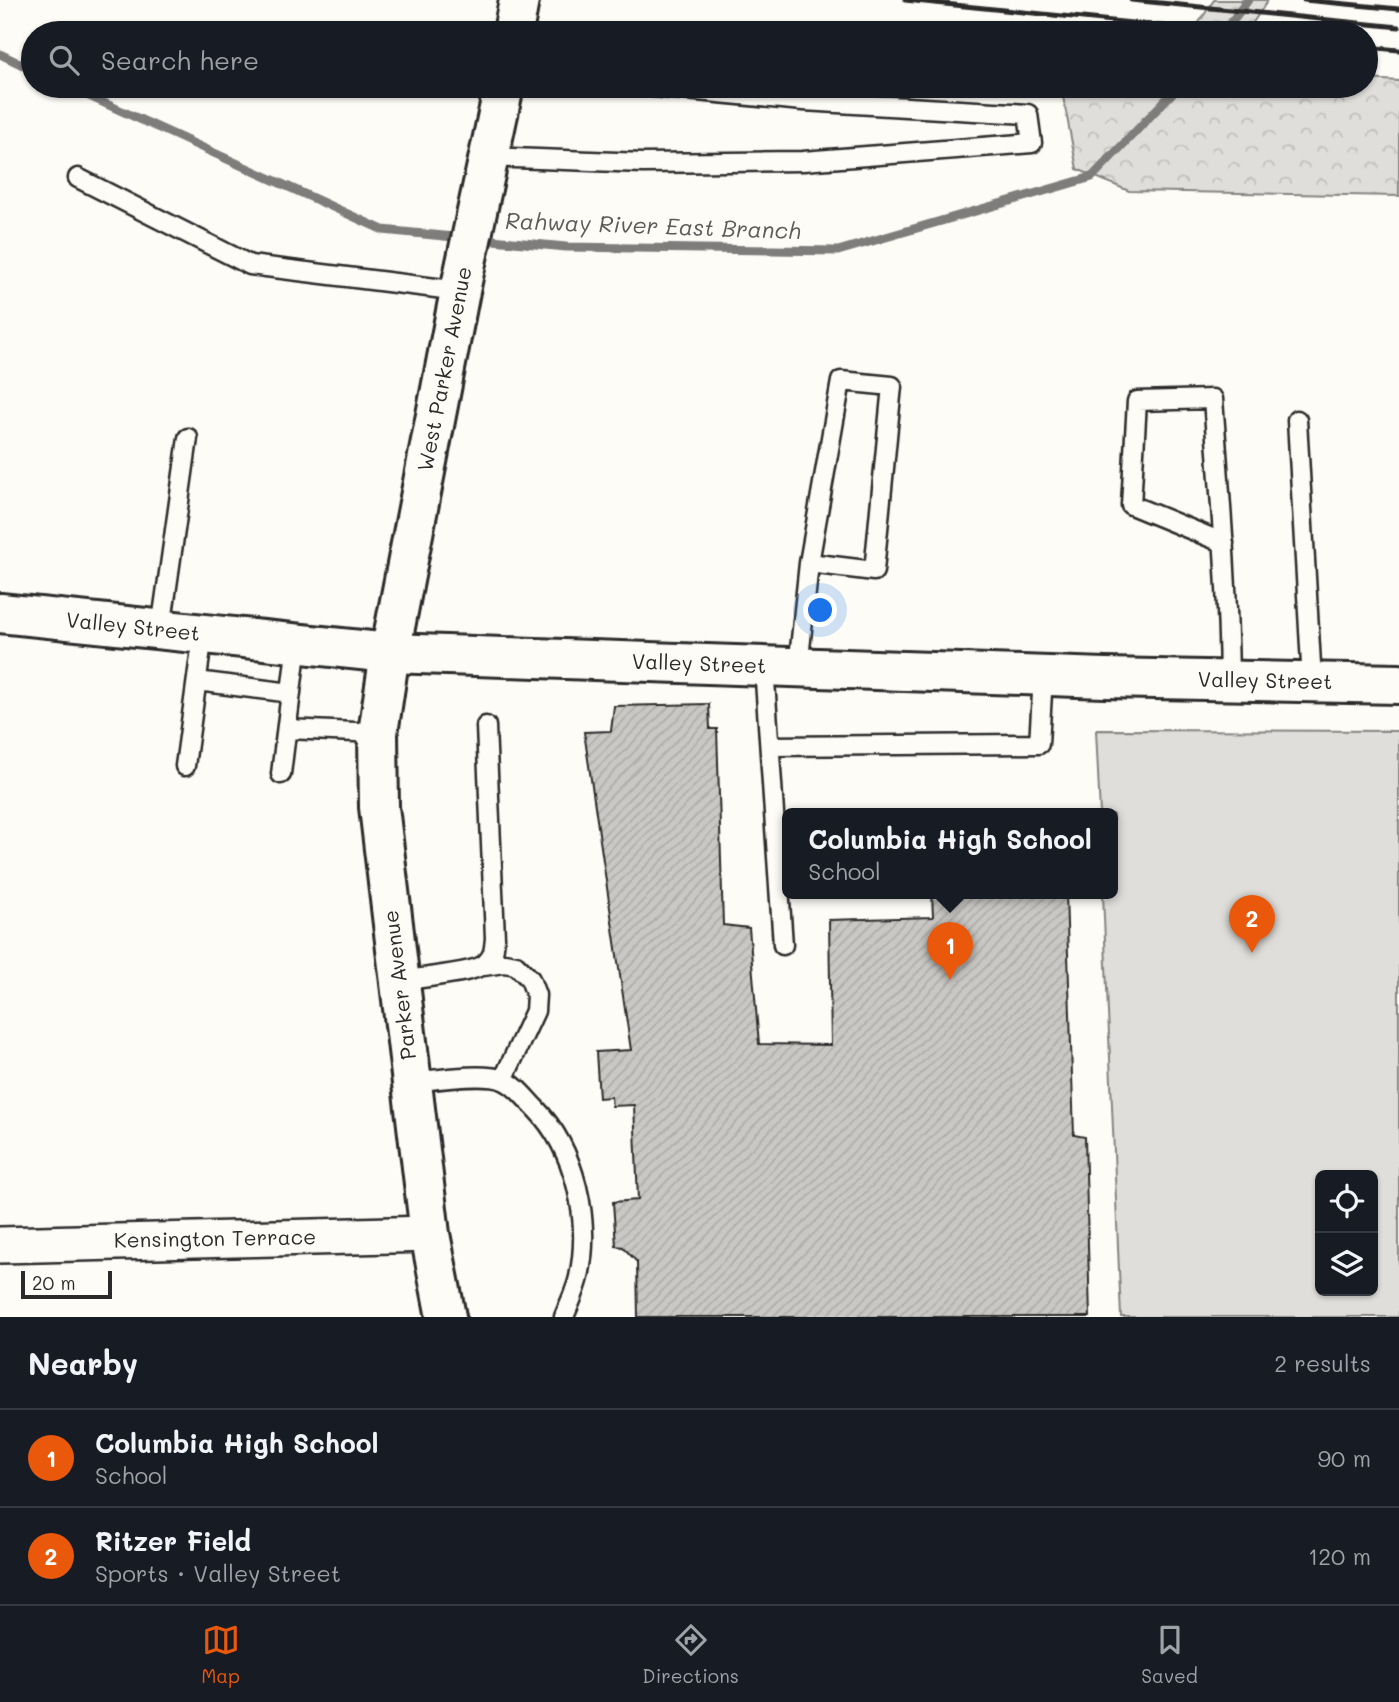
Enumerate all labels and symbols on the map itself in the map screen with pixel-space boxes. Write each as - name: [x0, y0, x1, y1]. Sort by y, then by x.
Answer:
- water label: Rahway River East Branch: [504, 205, 802, 245]
- street label: West Parker Avenue: [410, 264, 477, 473]
- your location: [803, 593, 837, 627]
- street label: Valley Street: [65, 605, 202, 646]
- street label: Valley Street: [631, 647, 767, 678]
- street label: Valley Street: [1197, 665, 1333, 694]
- pin: 2: [1229, 895, 1275, 953]
- street label: Parker Avenue: [376, 909, 421, 1062]
- pin: 1: [927, 922, 973, 980]
- street label: Kensington Terrace: [114, 1222, 316, 1253]
- scale bar: [21, 1268, 112, 1300]

